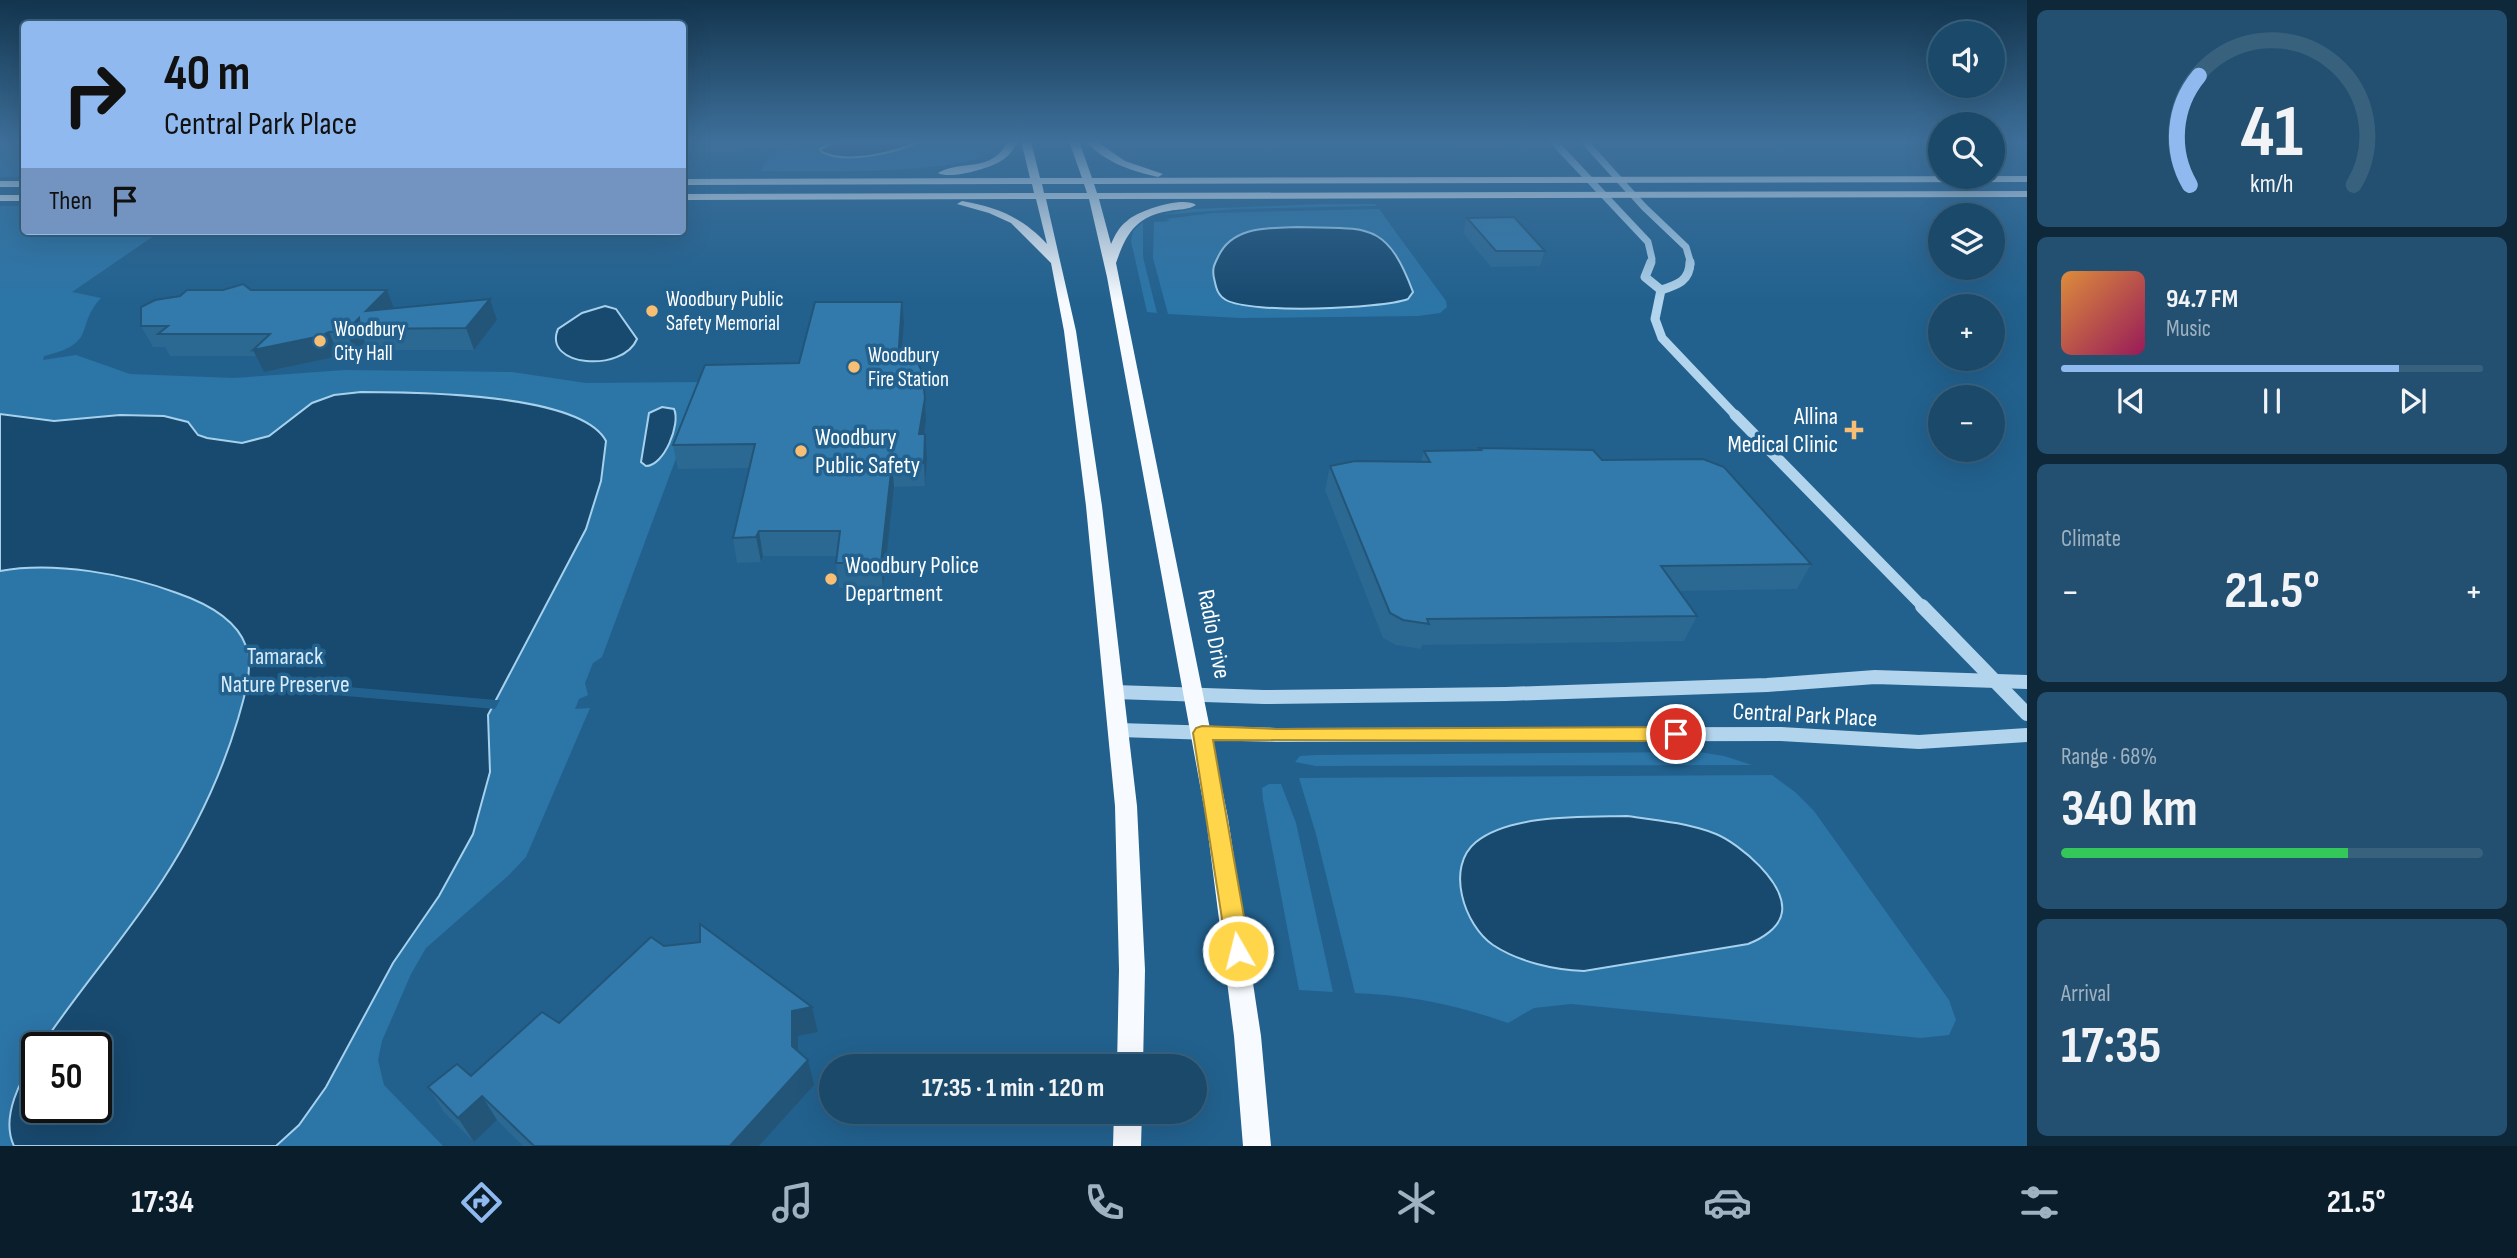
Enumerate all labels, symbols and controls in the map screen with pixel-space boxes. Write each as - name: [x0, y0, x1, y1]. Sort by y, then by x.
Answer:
- map controls: [1928, 21, 2005, 462]
- button: sound: [1928, 21, 2005, 98]
- text: 40 m: [164, 45, 250, 104]
- icon: right: [49, 49, 140, 140]
- text: 41: [2241, 89, 2303, 177]
- text: Central Park Place: [164, 105, 357, 144]
- button: search: [1928, 112, 2005, 189]
- text: km/h: [2250, 168, 2294, 199]
- icon: arrive: [106, 182, 144, 220]
- text: Then: [49, 186, 92, 217]
- button: layers: [1928, 203, 2005, 280]
- text: 94.7 FM: [2166, 284, 2238, 315]
- place label: Woodbury Public Safety Memorial: [666, 287, 784, 336]
- button: +: [1928, 294, 2005, 371]
- marker: Woodbury Public Safety Memorial: [644, 303, 660, 319]
- text: Music: [2166, 315, 2211, 343]
- place label: Woodbury City Hall: [334, 317, 405, 366]
- marker: Woodbury City Hall: [312, 333, 328, 349]
- place label: Woodbury Fire Station: [868, 343, 949, 392]
- marker: Woodbury Fire Station: [846, 359, 862, 375]
- icon: previous: [2112, 382, 2150, 420]
- icon: pause: [2253, 382, 2291, 420]
- icon: next: [2394, 382, 2432, 420]
- button: −: [1928, 385, 2005, 462]
- place label: Allina Medical Clinic: [1727, 402, 1838, 459]
- marker: Allina Medical Clinic: [1844, 420, 1864, 440]
- place label: Woodbury Public Safety: [815, 423, 920, 480]
- marker: Woodbury Public Safety: [793, 443, 809, 459]
- text: Climate: [2061, 525, 2121, 553]
- place label: Woodbury Police Department: [845, 551, 979, 608]
- text: 21.5°: [2224, 560, 2320, 623]
- text: −: [2061, 570, 2080, 615]
- text: +: [2464, 570, 2483, 615]
- marker: Woodbury Police Department: [823, 571, 839, 587]
- street label: Radio Drive: [1191, 587, 1237, 681]
- park label: Tamarack Nature Preserve: [220, 642, 350, 699]
- street label: Central Park Place: [1732, 697, 1878, 733]
- pin: [1646, 704, 1706, 764]
- icon: arrive: [1657, 715, 1695, 753]
- text: Range · 68%: [2061, 743, 2157, 771]
- text: 340 km: [2061, 778, 2198, 841]
- position arrow: [1201, 914, 1275, 988]
- text: Arrival: [2061, 980, 2110, 1008]
- text: 17:35: [2061, 1015, 2161, 1078]
- speed limit sign: 50: [21, 1032, 112, 1123]
- text: 17:35 · 1 min · 120 m: [922, 1073, 1104, 1104]
- icon: directions: [457, 1178, 506, 1227]
- icon: music: [768, 1178, 817, 1227]
- icon: phone: [1080, 1178, 1129, 1227]
- icon: climate: [1392, 1178, 1441, 1227]
- icon: car: [1703, 1178, 1752, 1227]
- icon: filters: [2015, 1178, 2064, 1227]
- text: 17:34: [131, 1183, 194, 1222]
- text: 21.5°: [2327, 1183, 2386, 1222]

